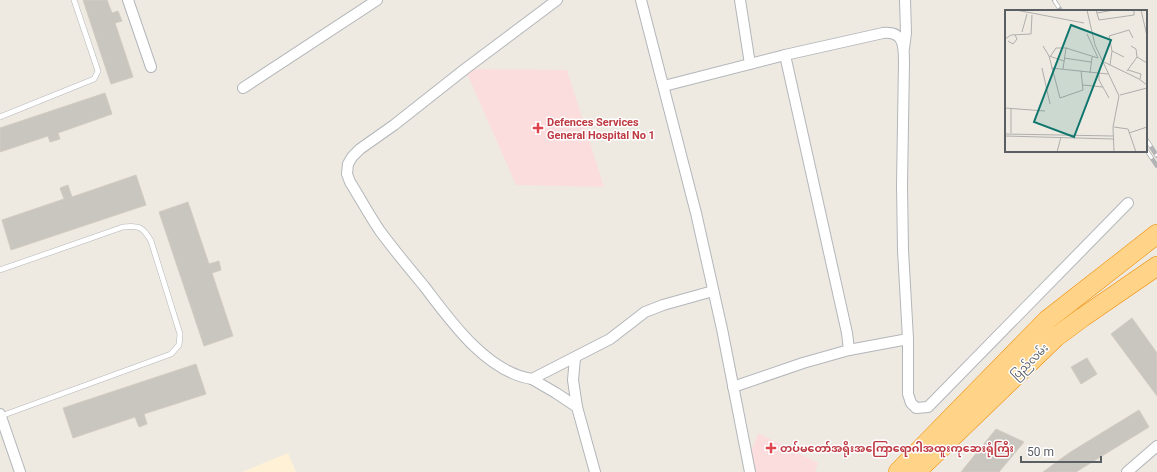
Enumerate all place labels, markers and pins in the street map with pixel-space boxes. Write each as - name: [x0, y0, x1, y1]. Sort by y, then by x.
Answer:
- place label: Defences Services General Hospital No 1: [547, 116, 655, 142]
- marker: Defences Services General Hospital No 1: [532, 122, 544, 134]
- place label: တပ်မတော်အရိုးအကြောရောဂါအထူးကုဆေးရုံကြီး: [780, 441, 1014, 458]
- marker: တပ်မတော်အရိုးအကြောရောဂါအထူးကုဆေးရုံကြီး: [765, 442, 777, 454]

